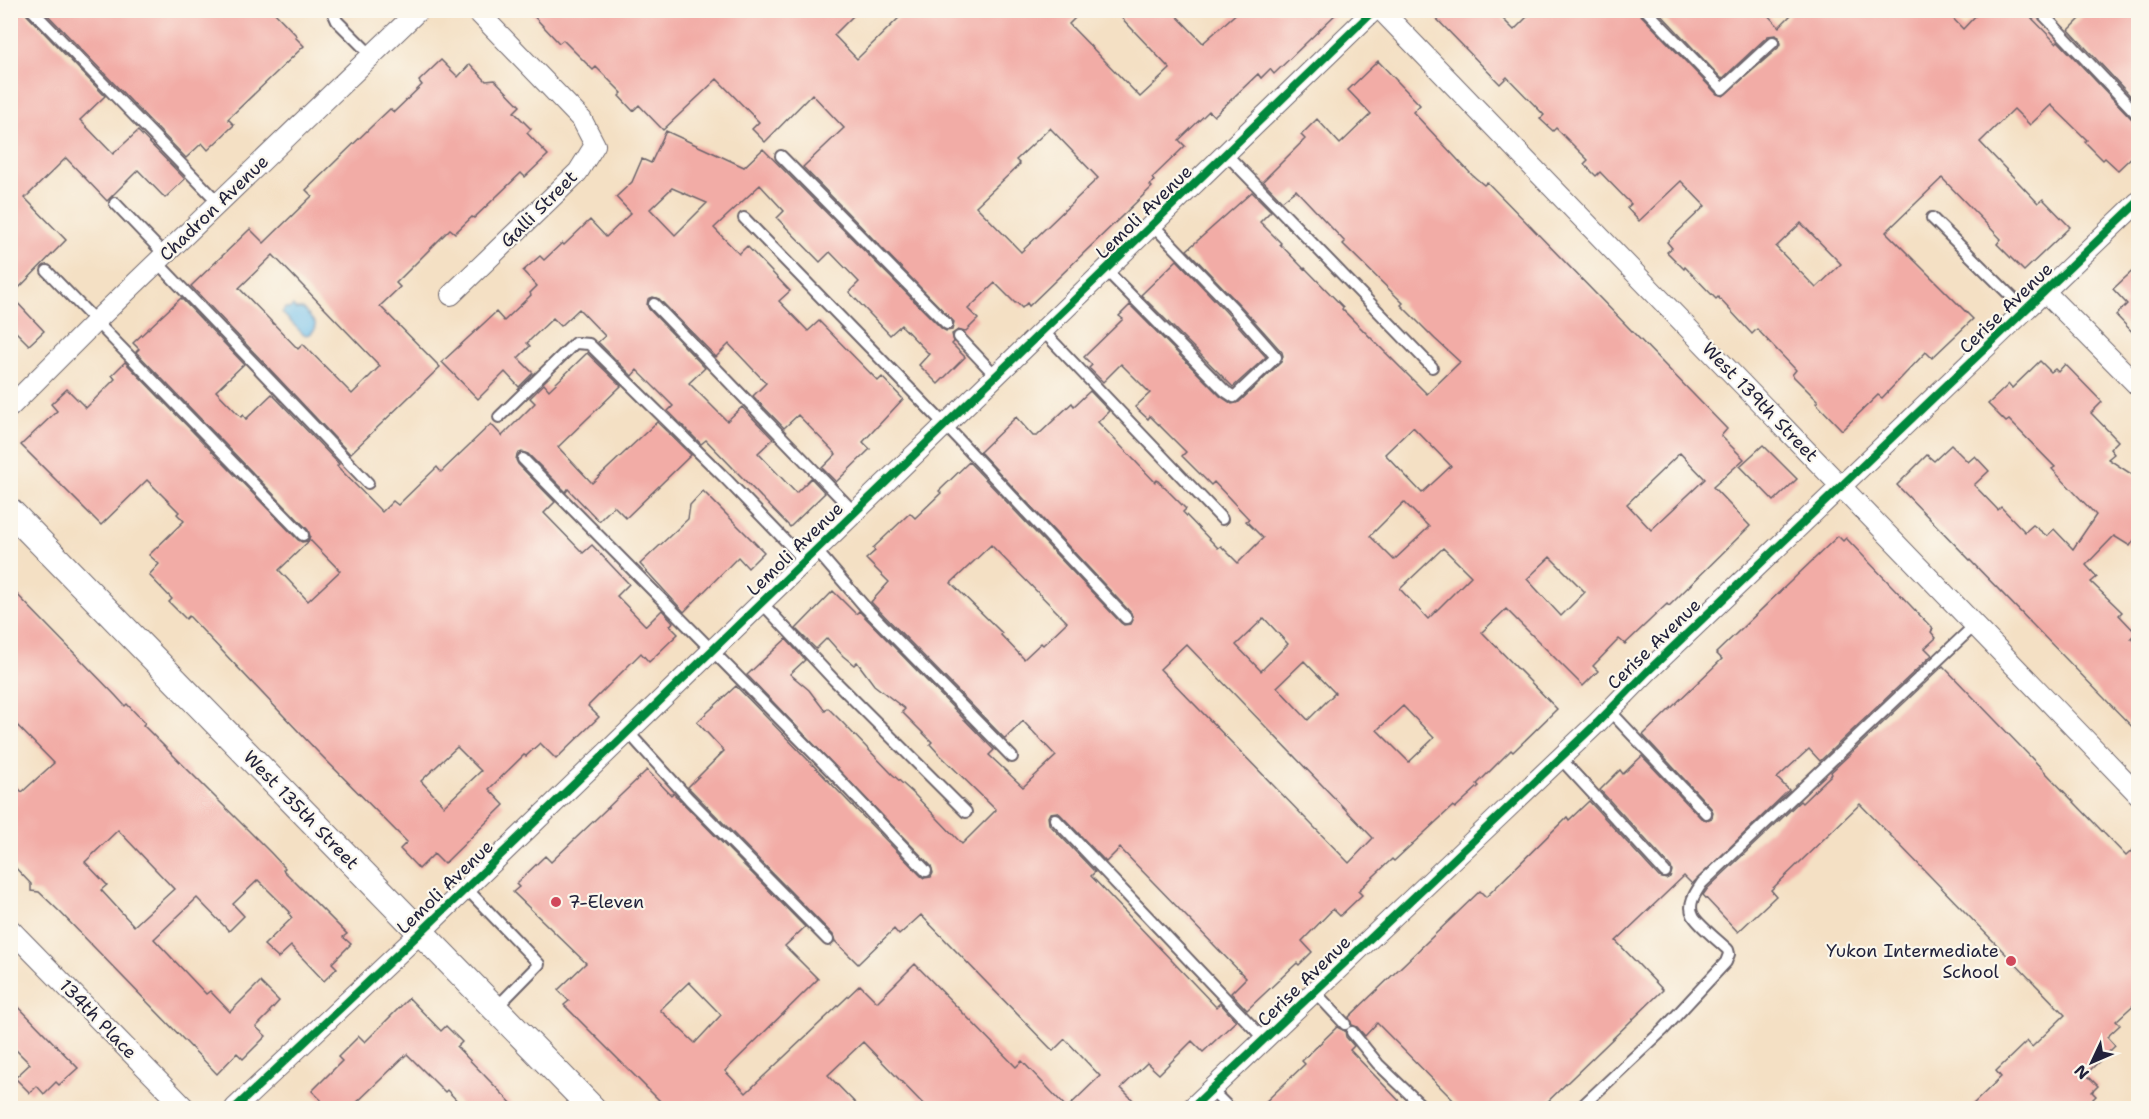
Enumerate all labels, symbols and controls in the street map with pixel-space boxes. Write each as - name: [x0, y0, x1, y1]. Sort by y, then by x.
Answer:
- street label: Chadron Avenue: [154, 150, 274, 266]
- street label: Lemoli Avenue: [1090, 160, 1198, 264]
- street label: Galli Street: [495, 165, 583, 253]
- street label: Cerise Avenue: [1954, 257, 2058, 359]
- street label: West 139th Street: [1697, 337, 1823, 467]
- street label: Lemoli Avenue: [741, 497, 849, 601]
- street label: Cerise Avenue: [1602, 593, 1706, 695]
- street label: West 135th Street: [238, 745, 364, 875]
- street label: Lemoli Avenue: [391, 835, 499, 939]
- place label: 7-Eleven: [568, 890, 644, 914]
- marker: 7-Eleven: [549, 895, 563, 909]
- street label: Cerise Avenue: [1252, 930, 1356, 1032]
- place label: Yukon Intermediate School: [1826, 939, 2000, 984]
- marker: Yukon Intermediate School: [2004, 954, 2018, 968]
- street label: 134th Place: [54, 974, 142, 1064]
- north arrow: [2062, 1032, 2122, 1092]
- text: N: [2070, 1060, 2094, 1084]

